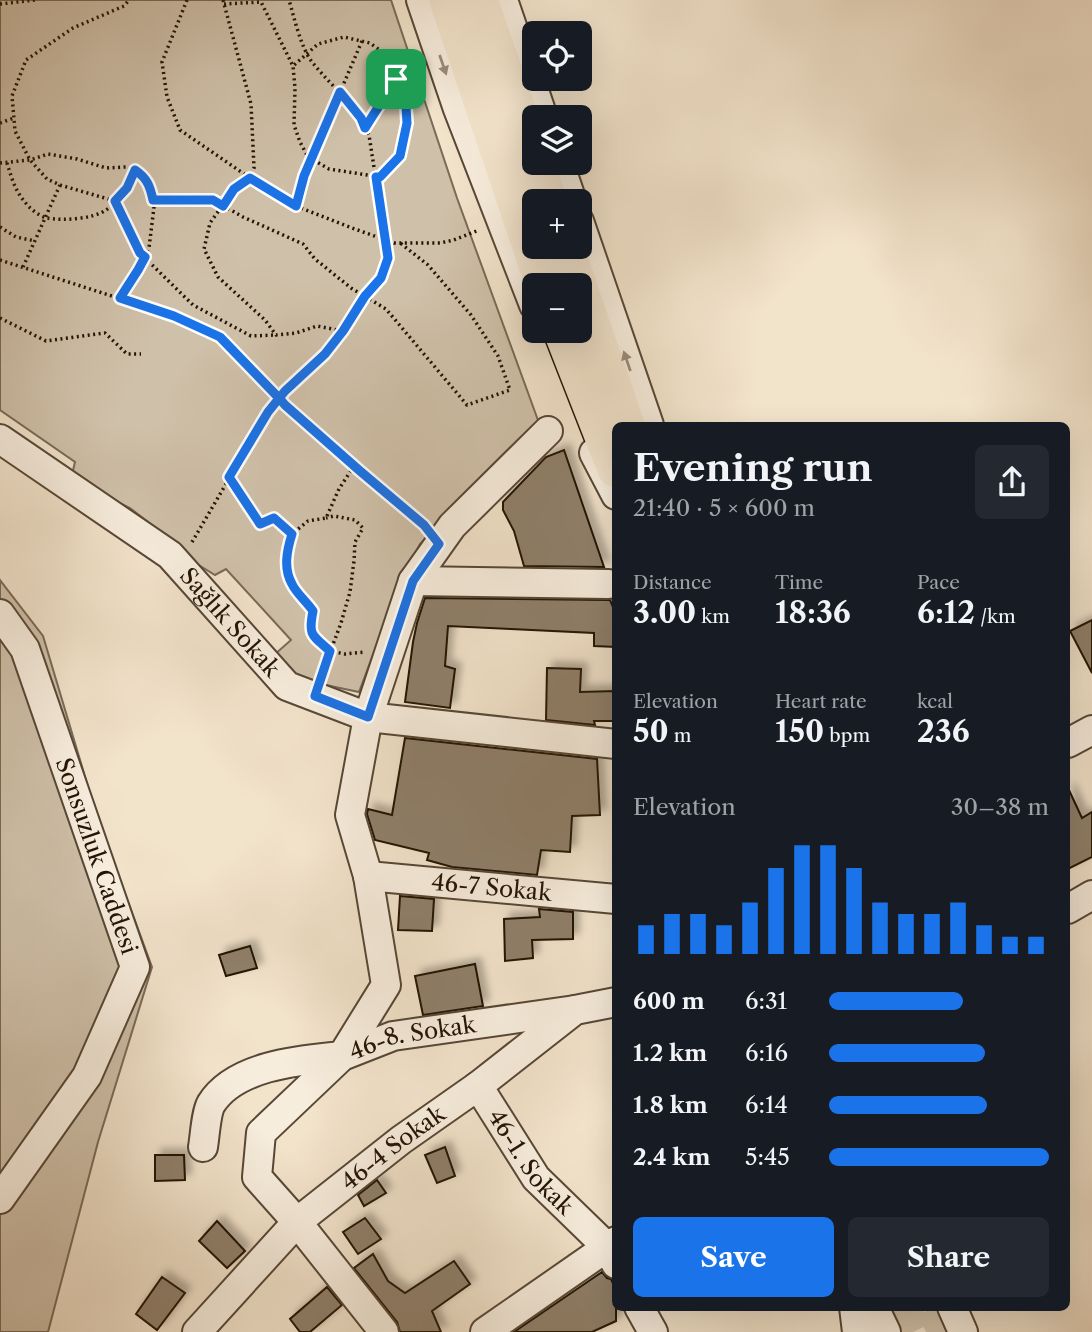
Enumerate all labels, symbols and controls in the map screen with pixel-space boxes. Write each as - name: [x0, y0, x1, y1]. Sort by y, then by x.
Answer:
- map controls: [522, 21, 592, 343]
- button: locate: [522, 21, 592, 91]
- pin: [366, 49, 426, 109]
- one-way arrow: [438, 54, 449, 75]
- icon: arrive: [377, 60, 415, 98]
- button: layers: [522, 105, 592, 175]
- button: +: [522, 189, 592, 259]
- button: −: [522, 273, 592, 343]
- one-way arrow: [621, 350, 632, 371]
- text: Evening run: [633, 444, 873, 491]
- button: share: [975, 445, 1049, 519]
- text: 21:40 · 5 × 600 m: [633, 494, 815, 522]
- street label: Sağlık Sokak: [174, 562, 287, 684]
- text: Distance: [633, 571, 712, 594]
- text: Time: [775, 571, 823, 594]
- text: Pace: [917, 571, 960, 594]
- text: 3.00: [633, 594, 696, 631]
- text: 18:36: [775, 594, 851, 631]
- text: 6:12: [917, 594, 975, 631]
- text: km: [696, 605, 730, 628]
- text: /km: [975, 605, 1016, 628]
- text: Elevation: [633, 690, 718, 713]
- text: Heart rate: [775, 690, 867, 713]
- text: kcal: [917, 690, 953, 713]
- text: 50: [633, 713, 669, 750]
- text: 150: [775, 713, 824, 750]
- text: 236: [917, 713, 970, 750]
- text: m: [669, 724, 691, 747]
- text: bpm: [824, 724, 870, 747]
- street label: Sonsuzluk Caddesi: [50, 754, 144, 958]
- text: Elevation: [633, 793, 736, 821]
- text: 30–38 m: [951, 793, 1049, 821]
- street label: 46-7 Sokak: [430, 868, 554, 907]
- text: 600 m: [633, 987, 705, 1015]
- text: 6:31: [745, 987, 787, 1015]
- street label: 46-8. Sokak: [345, 1010, 479, 1066]
- text: 1.2 km: [633, 1039, 707, 1067]
- text: 6:16: [745, 1039, 788, 1067]
- text: 1.8 km: [633, 1091, 708, 1119]
- text: 6:14: [745, 1091, 788, 1119]
- street label: 46-4 Sokak: [335, 1099, 452, 1196]
- street label: 46-1. Sokak: [482, 1104, 581, 1222]
- text: 2.4 km: [633, 1143, 710, 1171]
- text: 5:45: [745, 1143, 790, 1171]
- button: Save: [633, 1217, 834, 1297]
- button: Share: [848, 1217, 1049, 1297]

